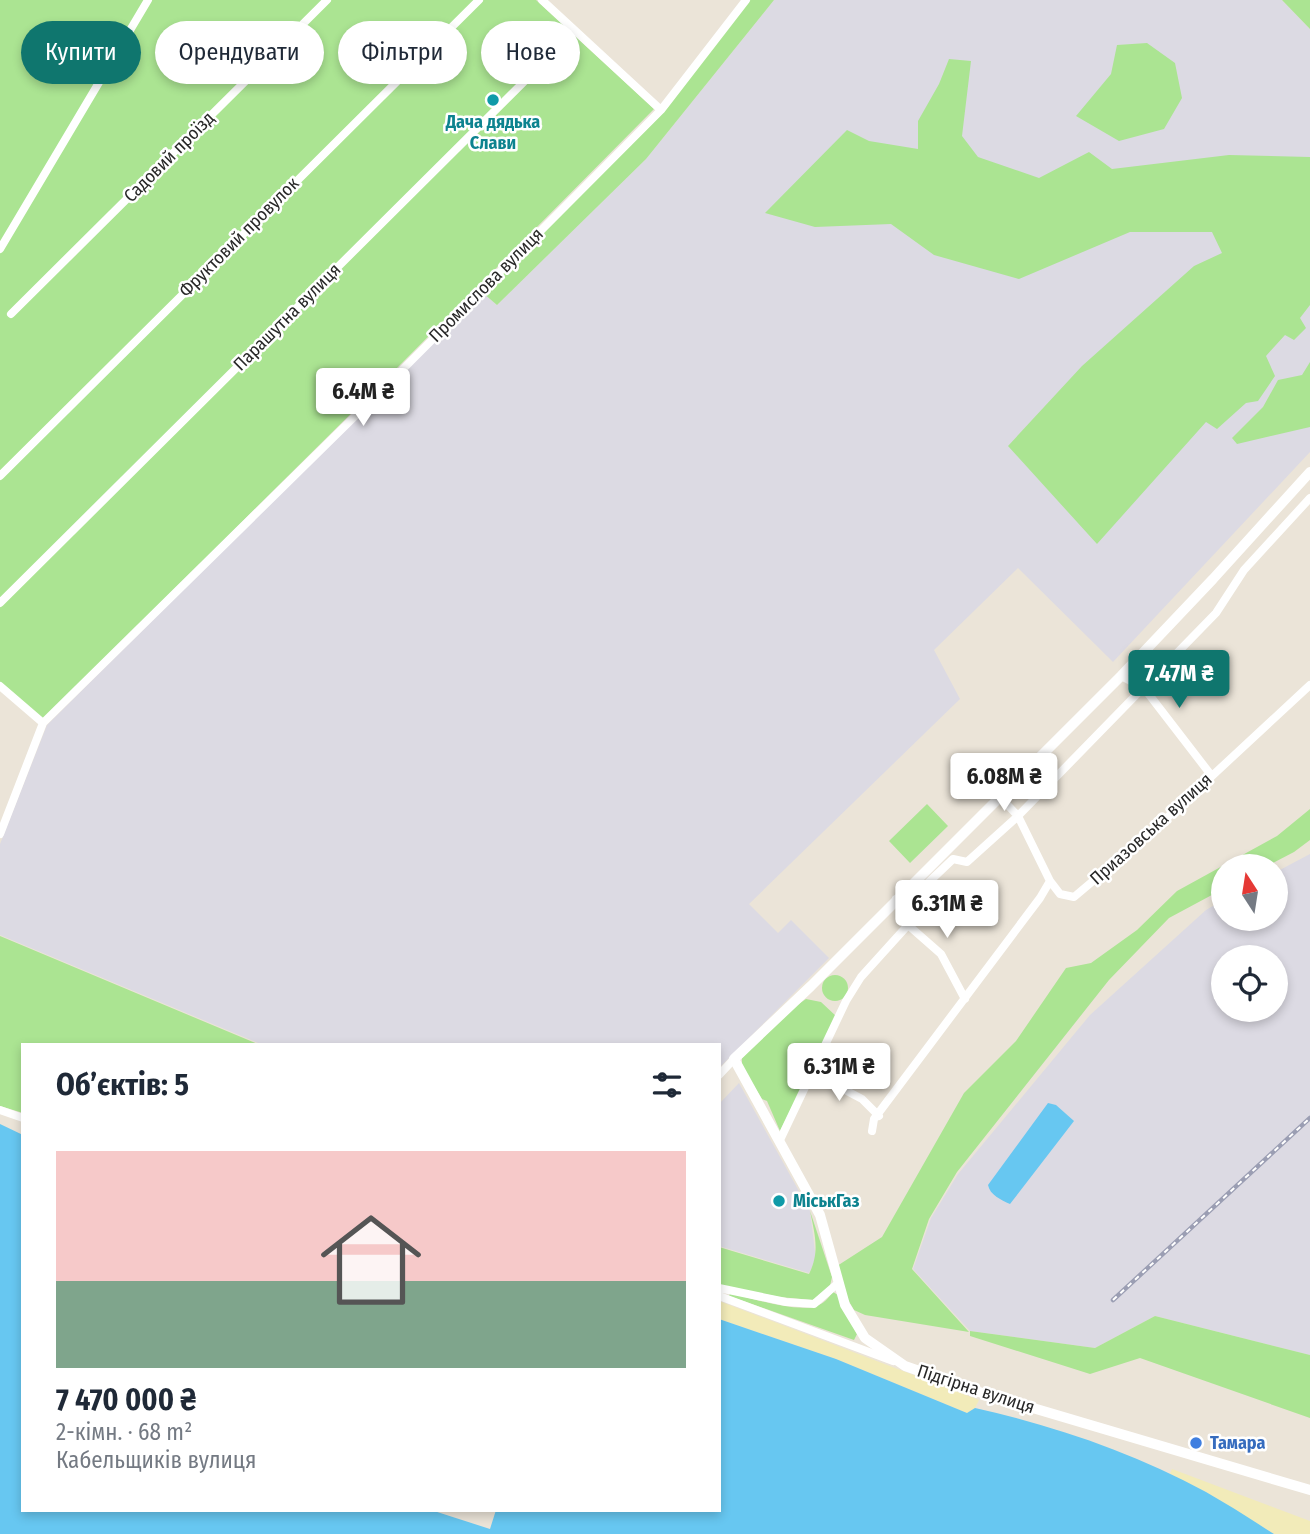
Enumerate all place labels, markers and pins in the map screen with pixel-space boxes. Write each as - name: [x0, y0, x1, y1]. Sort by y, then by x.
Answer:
- marker: Дача дядька Слави: [485, 92, 501, 108]
- place label: Дача дядька Слави: [445, 111, 540, 154]
- pin: 6.4M ₴: [306, 368, 420, 428]
- pin: 7.47M ₴: [1114, 650, 1244, 710]
- pin: 6.08M ₴: [939, 754, 1069, 813]
- pin: 6.31M ₴: [882, 880, 1012, 940]
- pin: 6.31M ₴: [774, 1044, 904, 1103]
- place label: МіськГаз: [793, 1190, 860, 1212]
- marker: МіськГаз: [771, 1193, 787, 1209]
- place label: Тамара: [1210, 1432, 1265, 1454]
- marker: Тамара: [1188, 1435, 1204, 1451]

